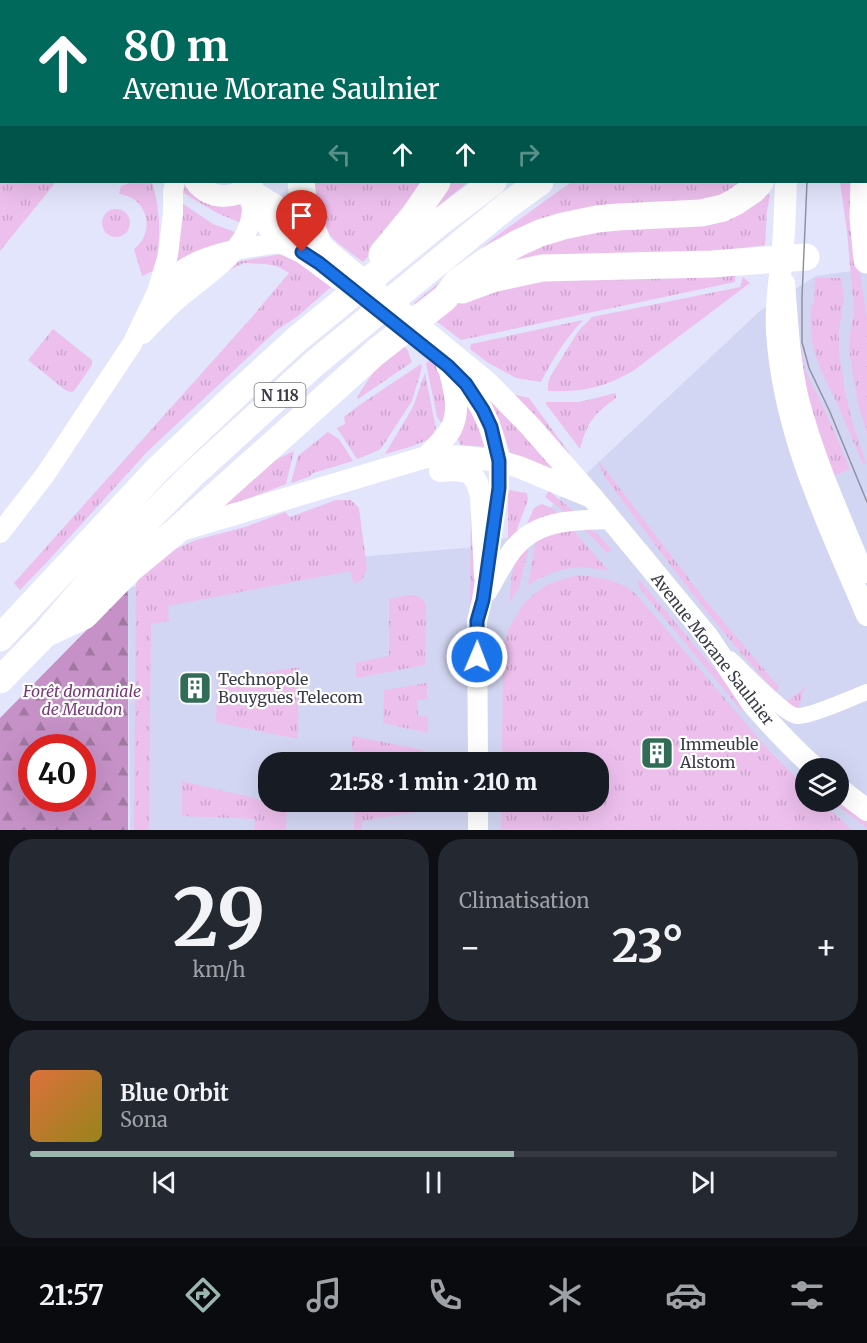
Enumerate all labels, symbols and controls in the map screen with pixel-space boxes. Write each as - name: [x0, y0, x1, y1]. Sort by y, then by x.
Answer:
- text: 80 m: [123, 20, 229, 72]
- icon: ahead: [24, 24, 102, 102]
- text: Avenue Morane Saulnier: [123, 72, 440, 106]
- icon: left: [323, 138, 356, 171]
- icon: ahead: [386, 138, 419, 171]
- icon: ahead: [449, 138, 482, 171]
- icon: right: [512, 138, 545, 171]
- pin: [276, 190, 327, 252]
- icon: arrive: [285, 199, 318, 232]
- road number: N 118: [254, 383, 306, 407]
- street label: Avenue Morane Saulnier: [647, 568, 779, 729]
- position arrow: [445, 625, 509, 689]
- place label: Technopole Bouygues Telecom: [218, 669, 363, 707]
- building icon: Technopole Bouygues Telecom: [177, 670, 213, 706]
- park label: Forêt domaniale de Meudon: [22, 681, 141, 719]
- speed limit sign: 40: [18, 734, 96, 812]
- place label: Immeuble Alstom: [679, 734, 758, 772]
- building icon: Immeuble Alstom: [639, 735, 675, 771]
- map controls: [795, 758, 849, 812]
- button: layers: [795, 758, 849, 812]
- text: 21:58 · 1 min · 210 m: [330, 768, 537, 796]
- text: 29: [173, 869, 265, 967]
- text: Climatisation: [459, 888, 590, 913]
- text: 23°: [612, 918, 684, 974]
- text: −: [459, 927, 481, 968]
- text: +: [815, 927, 837, 968]
- text: km/h: [193, 957, 245, 982]
- text: Blue Orbit: [120, 1079, 229, 1107]
- text: Sona: [120, 1107, 168, 1132]
- icon: previous: [148, 1166, 181, 1199]
- icon: pause: [417, 1166, 450, 1199]
- icon: next: [686, 1166, 719, 1199]
- icon: directions: [182, 1274, 224, 1316]
- icon: music: [303, 1274, 345, 1316]
- icon: phone: [424, 1274, 466, 1316]
- icon: climate: [544, 1274, 586, 1316]
- icon: car: [665, 1274, 707, 1316]
- icon: filters: [786, 1274, 828, 1316]
- text: 21:57: [39, 1278, 104, 1312]

